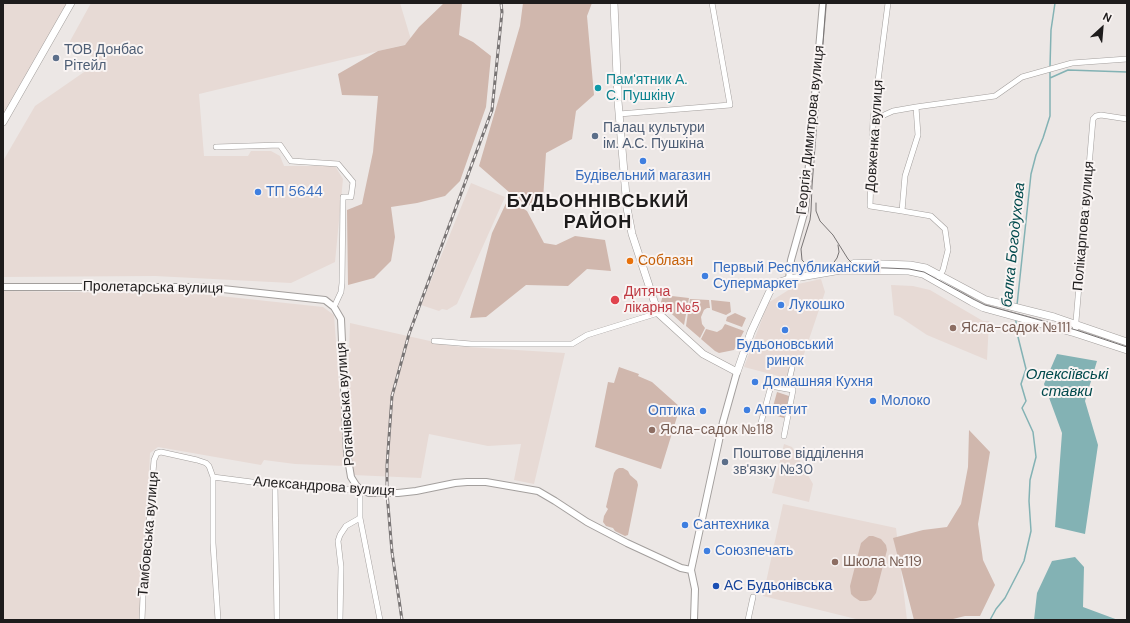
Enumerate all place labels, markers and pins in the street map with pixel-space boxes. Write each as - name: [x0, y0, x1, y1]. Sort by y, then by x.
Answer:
- place label: ТОВ Донбас Рітейл: [64, 42, 144, 74]
- marker: ТОВ Донбас Рітейл: [51, 53, 61, 63]
- place label: Пам'ятник А. С. Пушкіну: [606, 72, 687, 104]
- marker: Пам'ятник А. С. Пушкіну: [593, 83, 603, 93]
- place label: Палац культури ім. А.С. Пушкіна: [603, 120, 705, 152]
- marker: Палац культури ім. А.С. Пушкіна: [590, 131, 600, 141]
- marker: Будівельний магазин: [638, 156, 648, 166]
- place label: Будівельний магазин: [575, 168, 711, 184]
- place label: ТП 5644: [266, 184, 323, 200]
- marker: ТП 5644: [253, 187, 263, 197]
- place label: Соблазн: [638, 253, 693, 269]
- marker: Соблазн: [625, 256, 635, 266]
- place label: Первый Республиканский Супермаркет: [713, 260, 880, 292]
- marker: Первый Республиканский Супермаркет: [700, 271, 710, 281]
- place label: Дитяча лікарня №5: [624, 284, 700, 316]
- marker: Дитяча лікарня №5: [609, 294, 621, 306]
- place label: Лукошко: [789, 297, 845, 313]
- marker: Лукошко: [776, 300, 786, 310]
- place label: Ясла-садок №111: [961, 320, 1070, 336]
- marker: Ясла-садок №111: [948, 323, 958, 333]
- marker: Будьоновський ринок: [780, 325, 790, 335]
- place label: Будьоновський ринок: [736, 337, 834, 370]
- place label: Домашняя Кухня: [763, 374, 873, 390]
- marker: Домашняя Кухня: [750, 377, 760, 387]
- place label: Молоко: [881, 393, 930, 409]
- marker: Молоко: [868, 396, 878, 406]
- place label: Аппетит: [755, 402, 807, 418]
- place label: Оптика: [648, 403, 695, 419]
- marker: Аппетит: [742, 405, 752, 415]
- marker: Оптика: [698, 406, 708, 416]
- place label: Ясла-садок №118: [660, 422, 773, 438]
- marker: Ясла-садок №118: [647, 425, 657, 435]
- place label: Поштове відділення зв'язку №30: [733, 446, 864, 478]
- marker: Поштове відділення зв'язку №30: [720, 457, 730, 467]
- place label: Сантехника: [693, 517, 769, 533]
- marker: Сантехника: [680, 520, 690, 530]
- place label: Союзпечать: [715, 543, 793, 559]
- marker: Союзпечать: [702, 546, 712, 556]
- place label: Школа №119: [843, 554, 922, 570]
- marker: Школа №119: [830, 557, 840, 567]
- place label: АС Будьонівська: [724, 578, 832, 594]
- marker: АС Будьонівська: [711, 581, 721, 591]

